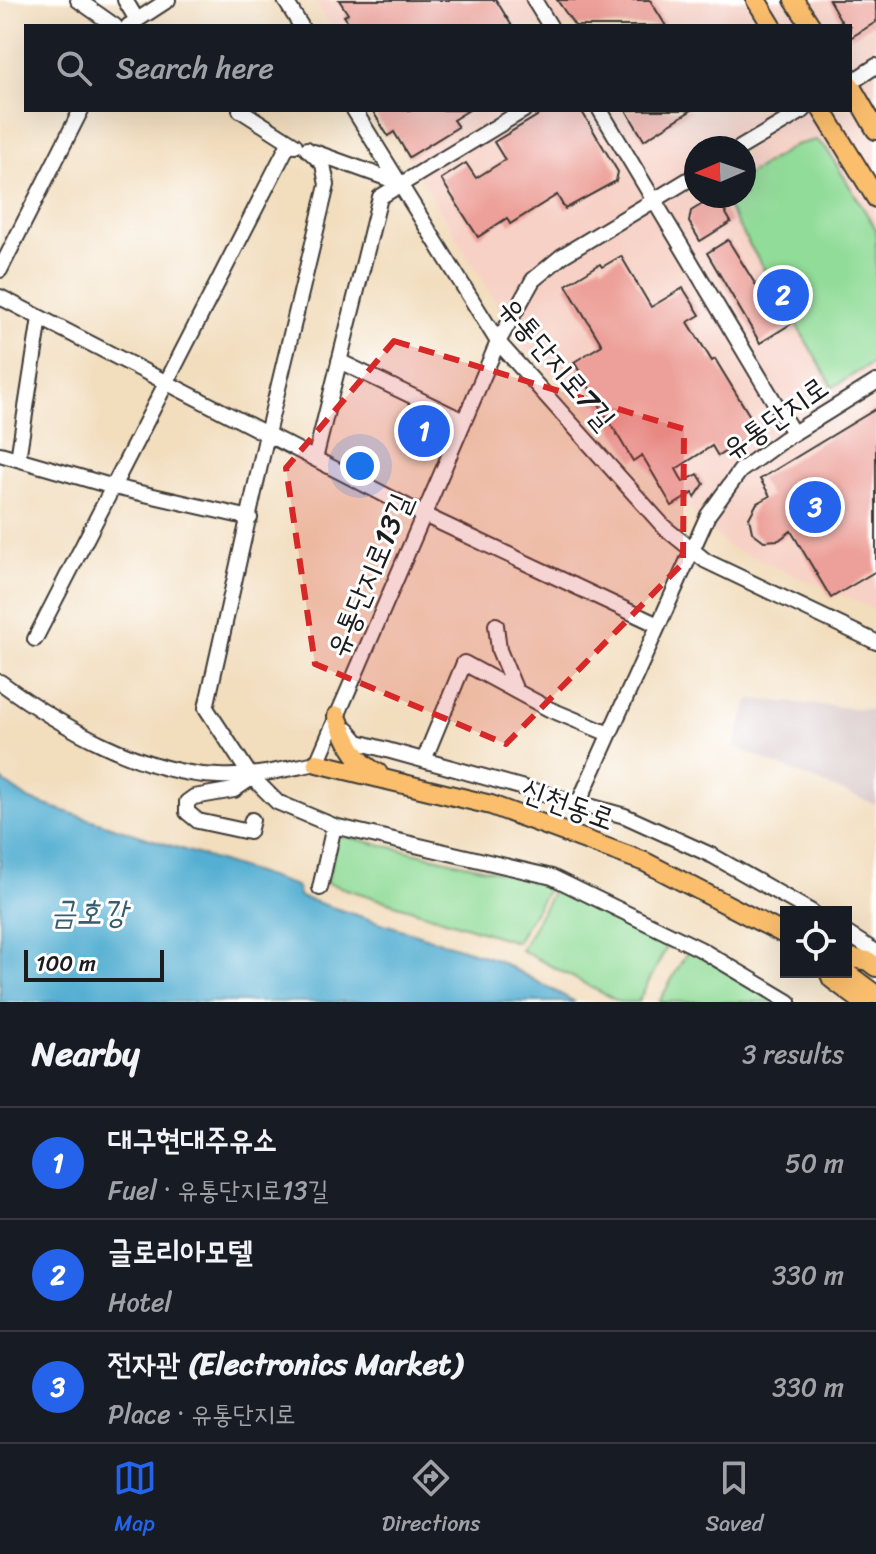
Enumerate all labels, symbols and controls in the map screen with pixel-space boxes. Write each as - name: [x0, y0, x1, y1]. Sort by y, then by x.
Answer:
- search box: [24, 24, 852, 112]
- text: Search here: [116, 41, 274, 95]
- icon: search: [52, 46, 96, 90]
- north arrow: [684, 136, 756, 208]
- pin: 2: [757, 265, 809, 325]
- street label: 유통단지로7길: [484, 284, 630, 442]
- street label: 유통단지로: [710, 361, 840, 475]
- pin: 1: [398, 401, 450, 461]
- your location: [340, 446, 380, 486]
- pin: 3: [789, 477, 841, 537]
- street label: 유통단지로13길: [310, 484, 428, 666]
- street label: 신천동로: [513, 762, 623, 846]
- water label: 금호강: [50, 884, 131, 941]
- map controls: [780, 906, 852, 978]
- button: locate: [780, 906, 852, 978]
- text: 100 m: [36, 944, 96, 983]
- scale bar: [24, 946, 164, 982]
- text: Nearby: [32, 1024, 140, 1084]
- text: 3 results: [742, 1031, 844, 1077]
- text: 대구현대주유소: [108, 1113, 277, 1167]
- text: 1: [52, 1140, 64, 1186]
- text: 50 m: [785, 1140, 844, 1186]
- text: Fuel · 유통단지로13길: [108, 1167, 328, 1213]
- text: 글로리아모텔: [108, 1225, 253, 1279]
- text: 2: [50, 1252, 66, 1298]
- text: 330 m: [772, 1252, 844, 1298]
- text: Hotel: [108, 1279, 172, 1325]
- text: 전자관 (Electronics Market): [108, 1337, 462, 1391]
- text: 3: [51, 1364, 65, 1410]
- text: 330 m: [772, 1364, 844, 1410]
- text: Place · 유통단지로: [108, 1391, 296, 1437]
- tab: Map: [113, 1456, 157, 1543]
- tab: Directions: [382, 1456, 480, 1543]
- tab: Saved: [705, 1456, 763, 1543]

